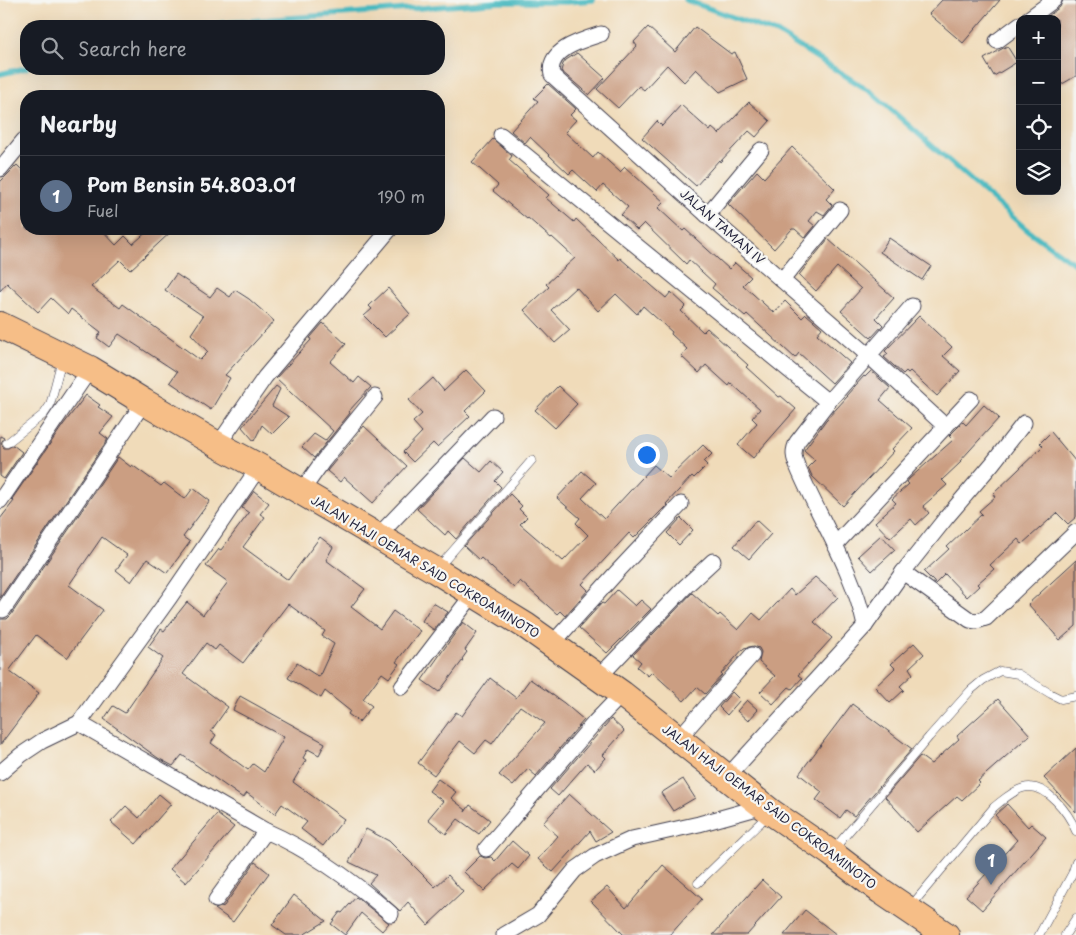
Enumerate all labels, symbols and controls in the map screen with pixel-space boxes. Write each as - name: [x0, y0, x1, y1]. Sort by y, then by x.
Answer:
- map controls: [1016, 15, 1061, 195]
- button: +: [1016, 15, 1061, 60]
- search box: [20, 20, 445, 75]
- icon: search: [38, 34, 66, 62]
- text: Search here: [78, 34, 187, 62]
- button: −: [1016, 60, 1061, 105]
- button: locate: [1016, 105, 1061, 150]
- text: Nearby: [40, 107, 117, 139]
- button: layers: [1016, 150, 1061, 195]
- text: Pom Bensin 54.803.01: [87, 170, 296, 198]
- text: 1: [52, 184, 60, 208]
- text: 190 m: [377, 184, 425, 208]
- street label: JALAN TAMAN IV: [676, 184, 769, 268]
- text: Fuel: [87, 198, 118, 222]
- your location: [634, 442, 660, 468]
- street label: JALAN HAJI OEMAR SAID COKROAMINOTO: [308, 490, 543, 642]
- street label: JALAN HAJI OEMAR SAID COKROAMINOTO: [659, 719, 881, 893]
- pin: 1: [975, 844, 1007, 885]

